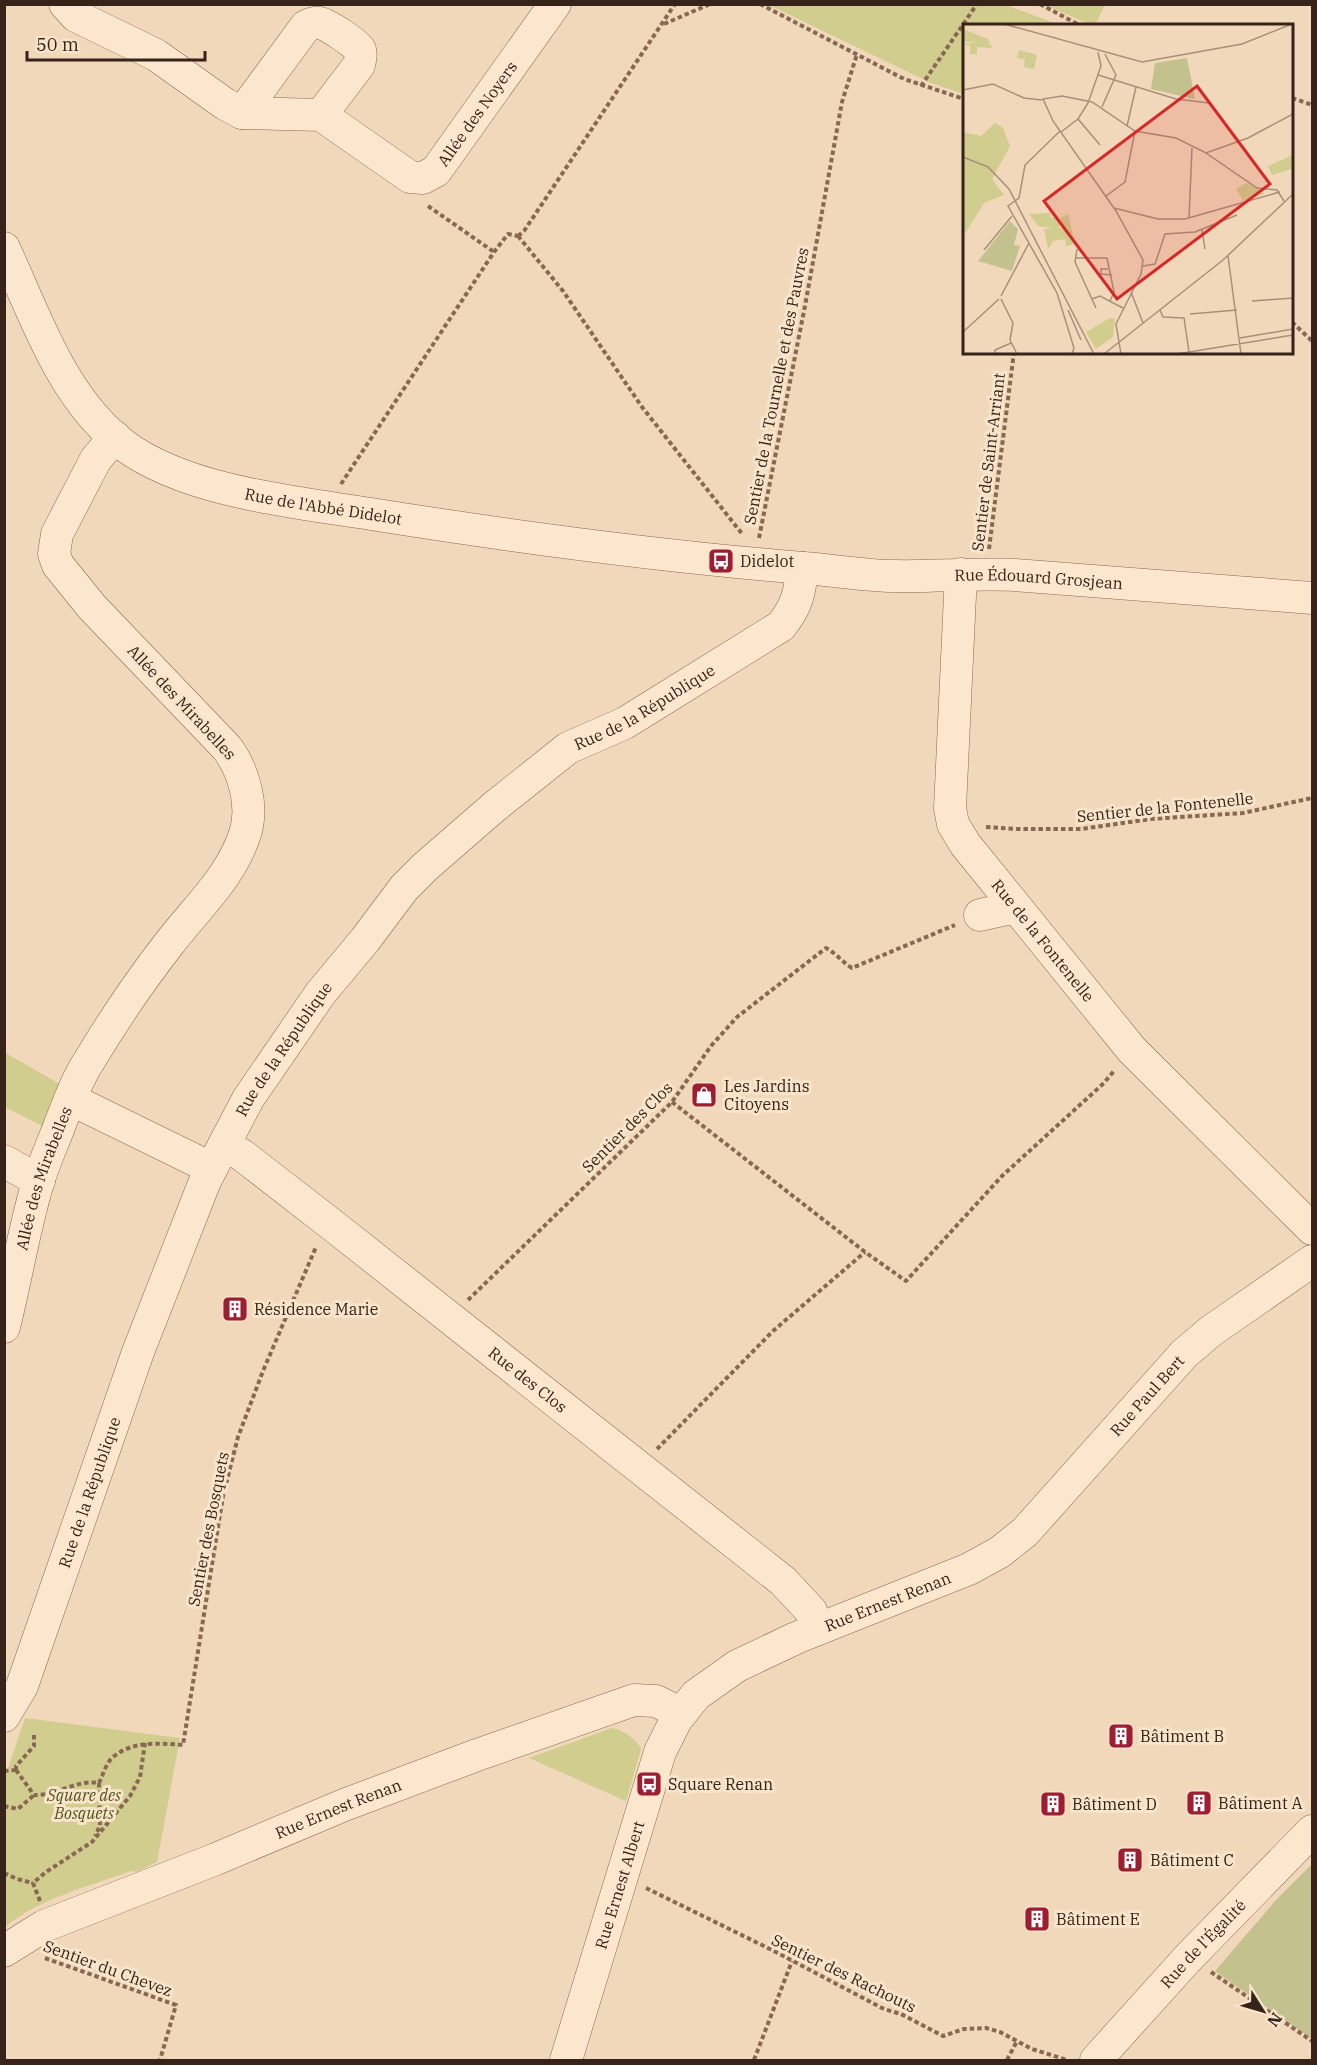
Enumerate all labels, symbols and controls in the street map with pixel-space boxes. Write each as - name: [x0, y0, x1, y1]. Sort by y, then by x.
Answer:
- scale bar: [27, 24, 206, 62]
- inset map: [963, 24, 1293, 354]
- text: 50 m: [36, 33, 79, 56]
- street label: Allée des Noyers: [433, 57, 521, 170]
- street label: Sentier de la Tournelle et des Pauvres: [739, 246, 813, 526]
- street label: Sentier de Saint-Arriant: [967, 371, 1009, 552]
- street label: Rue de l'Abbé Didelot: [243, 483, 404, 529]
- bus stop icon: Didelot: [706, 546, 736, 576]
- place label: Didelot: [740, 551, 794, 571]
- street label: Rue Édouard Grosjean: [954, 563, 1124, 593]
- street label: Allée des Mirabelles: [124, 640, 240, 764]
- street label: Rue de la République: [571, 660, 718, 754]
- street label: Sentier de la Fontenelle: [1076, 788, 1254, 826]
- street label: Rue de la Fontenelle: [988, 875, 1099, 1006]
- street label: Rue de la République: [231, 978, 336, 1120]
- place label: Les Jardins Citoyens: [724, 1076, 809, 1114]
- street label: Sentier des Clos: [577, 1077, 677, 1177]
- shop icon: Les Jardins Citoyens: [689, 1080, 719, 1110]
- street label: Allée des Mirabelles: [11, 1103, 76, 1252]
- building icon: Résidence Marie: [220, 1294, 250, 1324]
- place label: Résidence Marie: [254, 1299, 378, 1319]
- street label: Rue des Clos: [484, 1342, 571, 1417]
- street label: Rue Paul Bert: [1106, 1351, 1189, 1440]
- street label: Rue de la République: [54, 1414, 125, 1570]
- street label: Sentier des Bosquets: [183, 1450, 233, 1608]
- street label: Rue Ernest Renan: [821, 1567, 954, 1636]
- building icon: Bâtiment B: [1106, 1721, 1136, 1751]
- place label: Bâtiment B: [1140, 1726, 1224, 1746]
- bus stop icon: Square Renan: [634, 1769, 664, 1799]
- street label: Rue Ernest Renan: [272, 1774, 404, 1843]
- place label: Square Renan: [668, 1774, 773, 1794]
- park label: Square des Bosquets: [46, 1785, 121, 1823]
- building icon: Bâtiment A: [1184, 1788, 1214, 1818]
- building icon: Bâtiment D: [1038, 1789, 1068, 1819]
- place label: Bâtiment A: [1218, 1793, 1302, 1813]
- place label: Bâtiment D: [1072, 1794, 1157, 1814]
- street label: Rue Ernest Albert: [590, 1818, 648, 1951]
- building icon: Bâtiment C: [1115, 1845, 1145, 1875]
- place label: Bâtiment C: [1150, 1850, 1234, 1870]
- street label: Rue de l'Égalité: [1156, 1895, 1250, 1992]
- building icon: Bâtiment E: [1022, 1904, 1052, 1934]
- place label: Bâtiment E: [1056, 1909, 1140, 1929]
- street label: Sentier des Rachouts: [769, 1929, 919, 2017]
- street label: Sentier du Chevez: [41, 1935, 175, 2001]
- north arrow: [1233, 1981, 1293, 2041]
- text: N: [1263, 2009, 1287, 2031]

